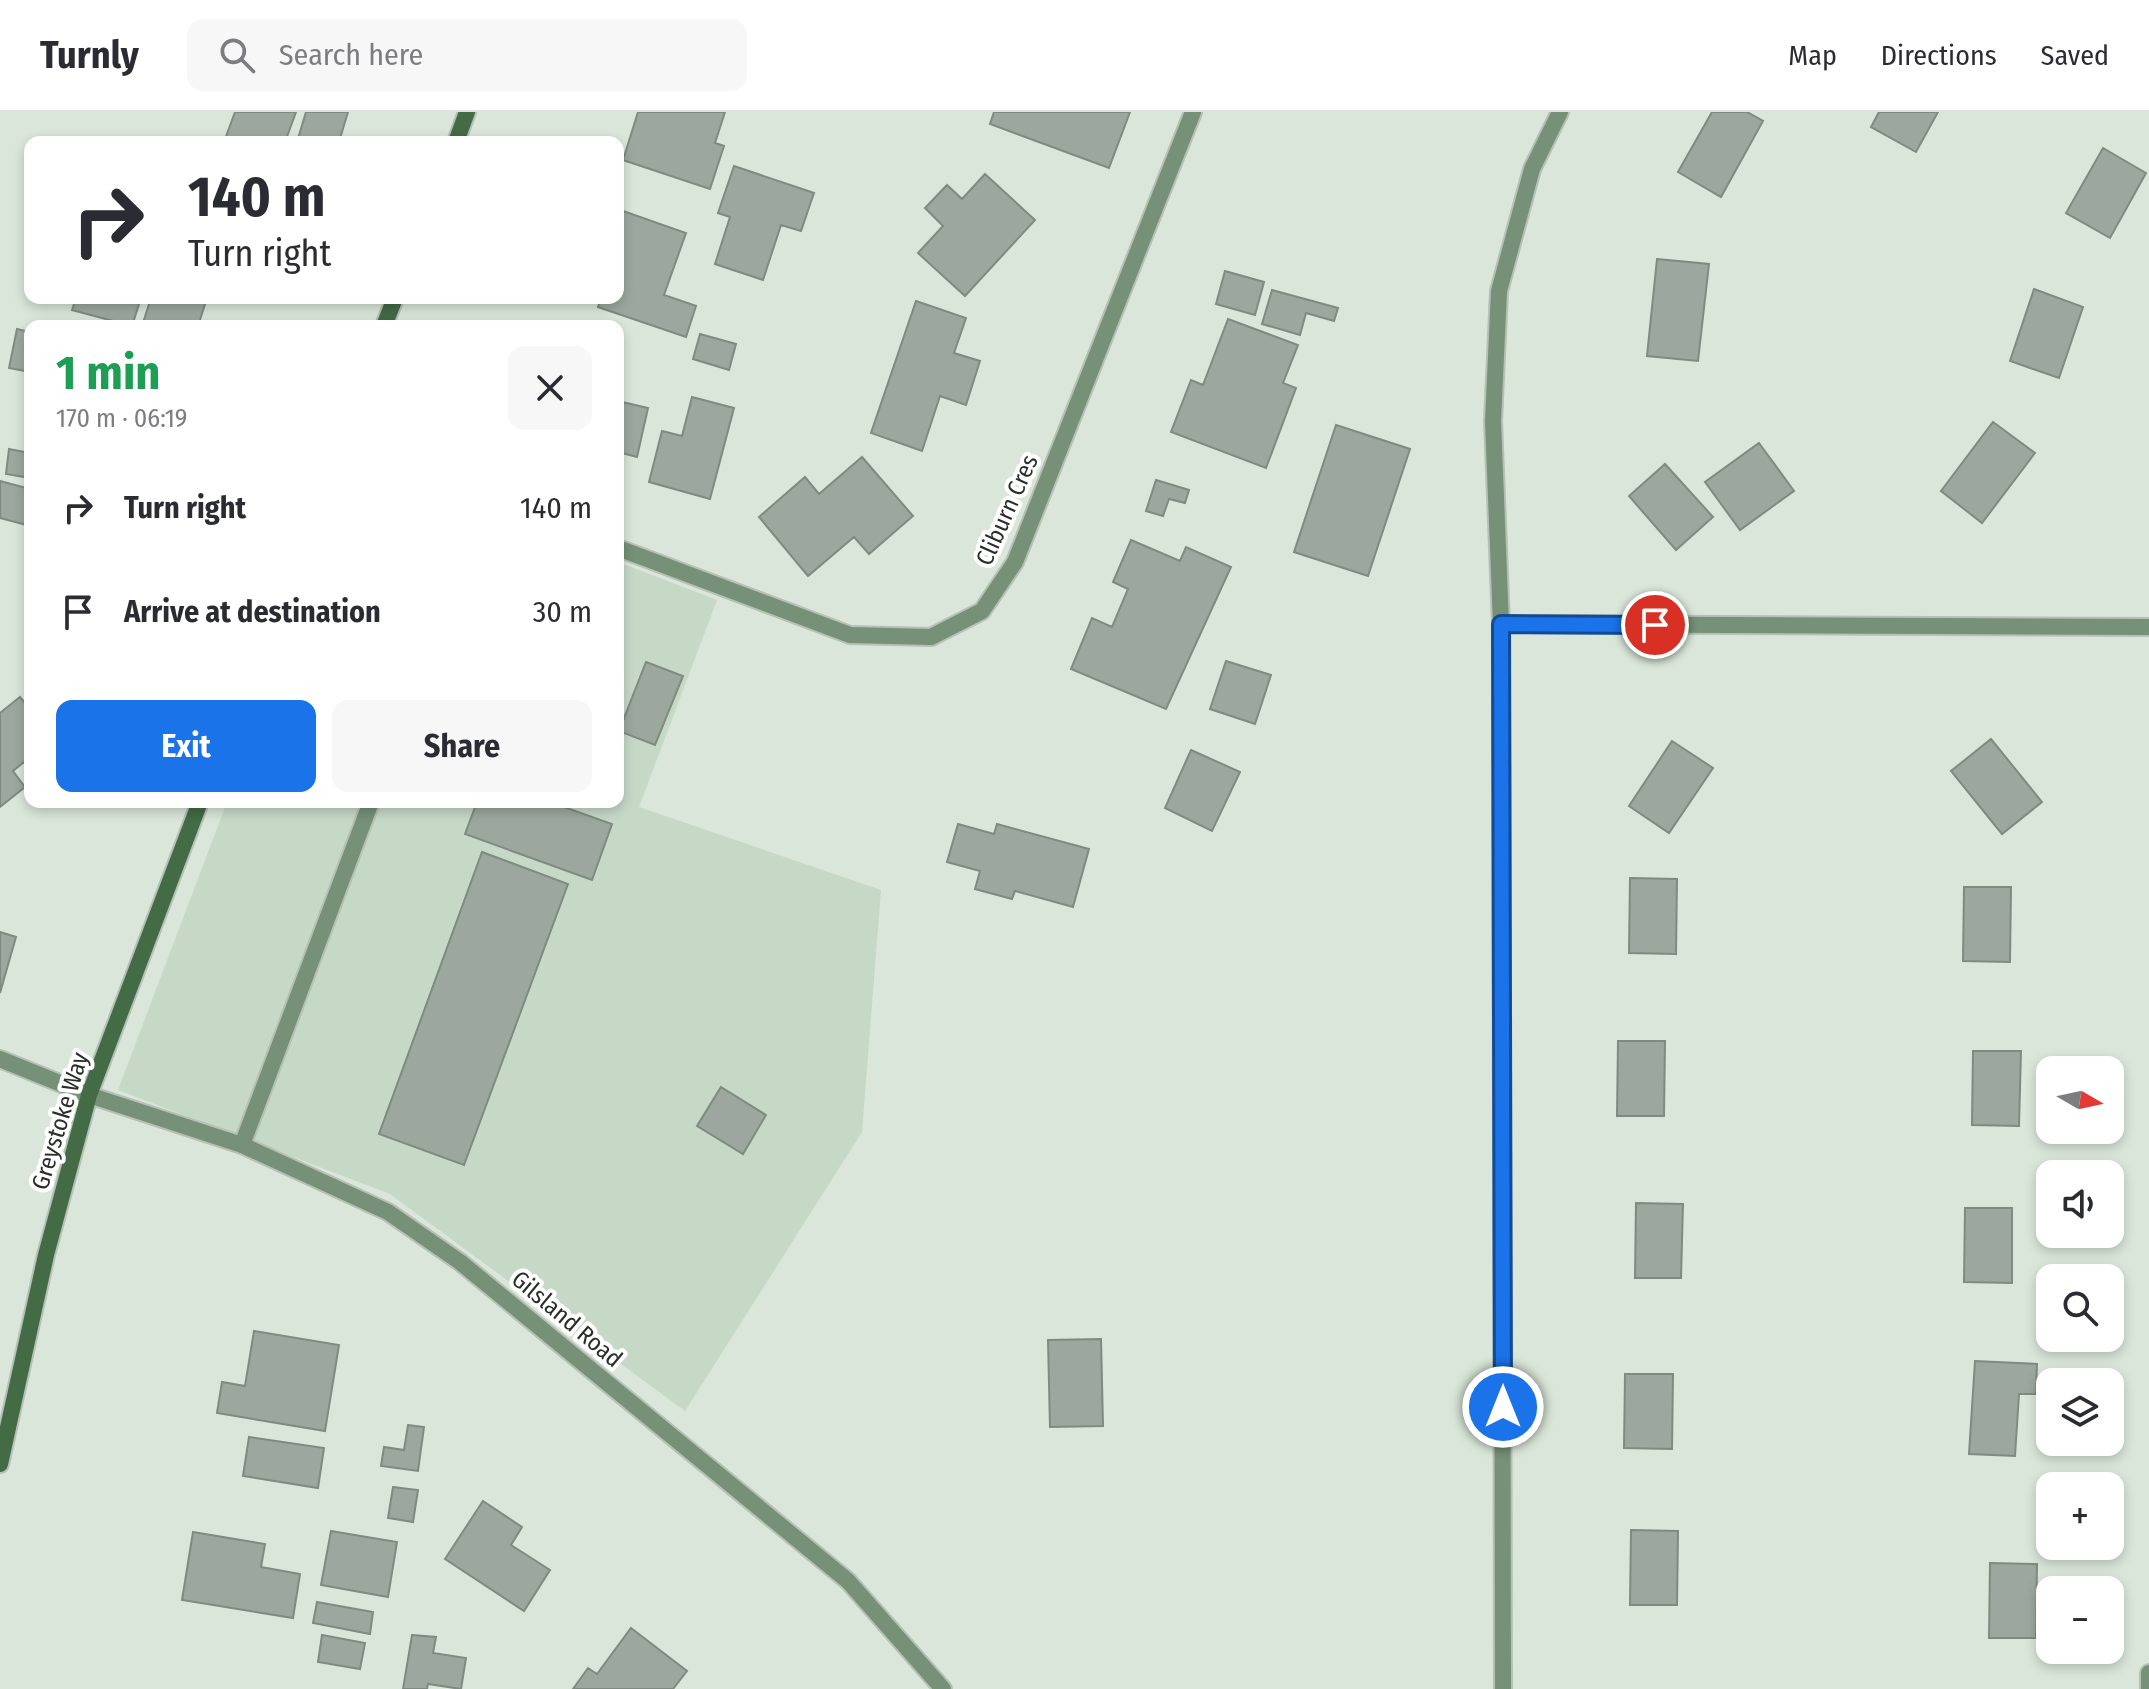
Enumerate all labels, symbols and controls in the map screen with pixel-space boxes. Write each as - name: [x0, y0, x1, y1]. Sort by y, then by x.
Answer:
- search box: [187, 19, 747, 91]
- text: Turnly: [40, 32, 139, 78]
- icon: search: [215, 33, 259, 77]
- text: Search here: [279, 37, 423, 73]
- text: Map: [1788, 39, 1837, 72]
- text: Directions: [1881, 39, 1997, 72]
- text: Saved: [2041, 39, 2109, 72]
- text: 140 m: [188, 164, 325, 231]
- icon: right: [56, 168, 160, 272]
- text: Turn right: [188, 232, 331, 276]
- text: 1 min: [56, 344, 161, 402]
- button: close: [508, 346, 592, 430]
- text: 170 m · 06:19: [56, 403, 187, 434]
- street label: Cliburn Cres: [970, 450, 1044, 570]
- icon: right: [56, 486, 100, 530]
- text: Turn right: [124, 490, 246, 526]
- text: 140 m: [520, 490, 592, 526]
- icon: arrive: [56, 590, 100, 634]
- pin: [1621, 591, 1689, 659]
- text: Arrive at destination: [124, 594, 381, 630]
- text: 30 m: [533, 594, 592, 630]
- icon: arrive: [1633, 603, 1677, 647]
- button: Exit: [56, 700, 316, 792]
- button: Share: [332, 700, 592, 792]
- street label: Greystoke Way: [26, 1049, 94, 1193]
- north arrow: [2036, 1056, 2124, 1144]
- map controls: [2036, 1056, 2124, 1664]
- button: sound: [2036, 1160, 2124, 1248]
- button: search: [2036, 1264, 2124, 1352]
- street label: Gilsland Road: [506, 1265, 628, 1373]
- position arrow: [1461, 1365, 1545, 1449]
- button: layers: [2036, 1368, 2124, 1456]
- button: +: [2036, 1472, 2124, 1560]
- button: −: [2036, 1576, 2124, 1664]

